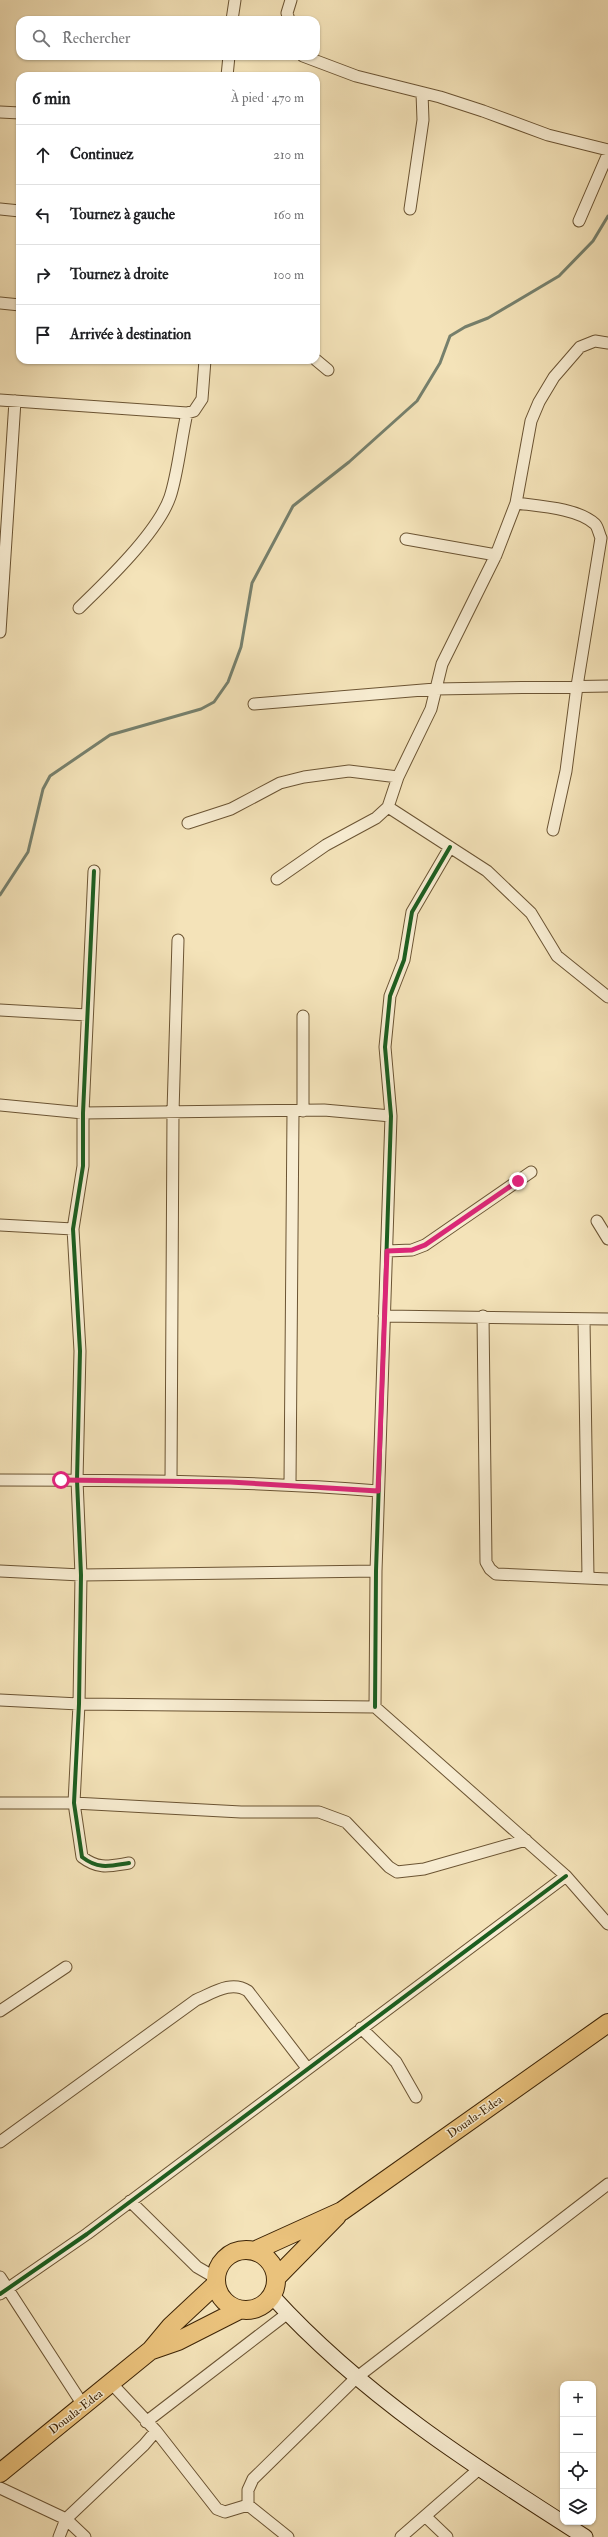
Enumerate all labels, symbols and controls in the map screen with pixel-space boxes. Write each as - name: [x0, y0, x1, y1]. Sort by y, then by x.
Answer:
- search box: [16, 16, 320, 60]
- icon: search: [30, 27, 52, 49]
- text: Rechercher: [62, 29, 130, 48]
- text: 6 min: [32, 88, 71, 109]
- text: À pied · 470 m: [231, 90, 304, 106]
- icon: ahead: [32, 144, 54, 166]
- text: Continuez: [70, 145, 134, 164]
- text: 210 m: [273, 147, 304, 163]
- icon: left: [32, 204, 54, 226]
- text: Tournez à gauche: [70, 205, 175, 224]
- text: 160 m: [273, 207, 304, 223]
- icon: right: [32, 264, 54, 286]
- text: Tournez à droite: [70, 265, 169, 284]
- text: 100 m: [273, 267, 304, 283]
- icon: arrive: [32, 324, 54, 346]
- text: Arrivée à destination: [70, 325, 191, 344]
- route end: [509, 1172, 527, 1190]
- route start: [52, 1471, 70, 1489]
- street label: Douala-Edea: [444, 2092, 507, 2142]
- map controls: [560, 2381, 596, 2525]
- button: +: [560, 2381, 596, 2417]
- street label: Douala-Edea: [46, 2386, 107, 2438]
- button: −: [560, 2417, 596, 2453]
- button: locate: [560, 2453, 596, 2489]
- button: layers: [560, 2489, 596, 2525]

